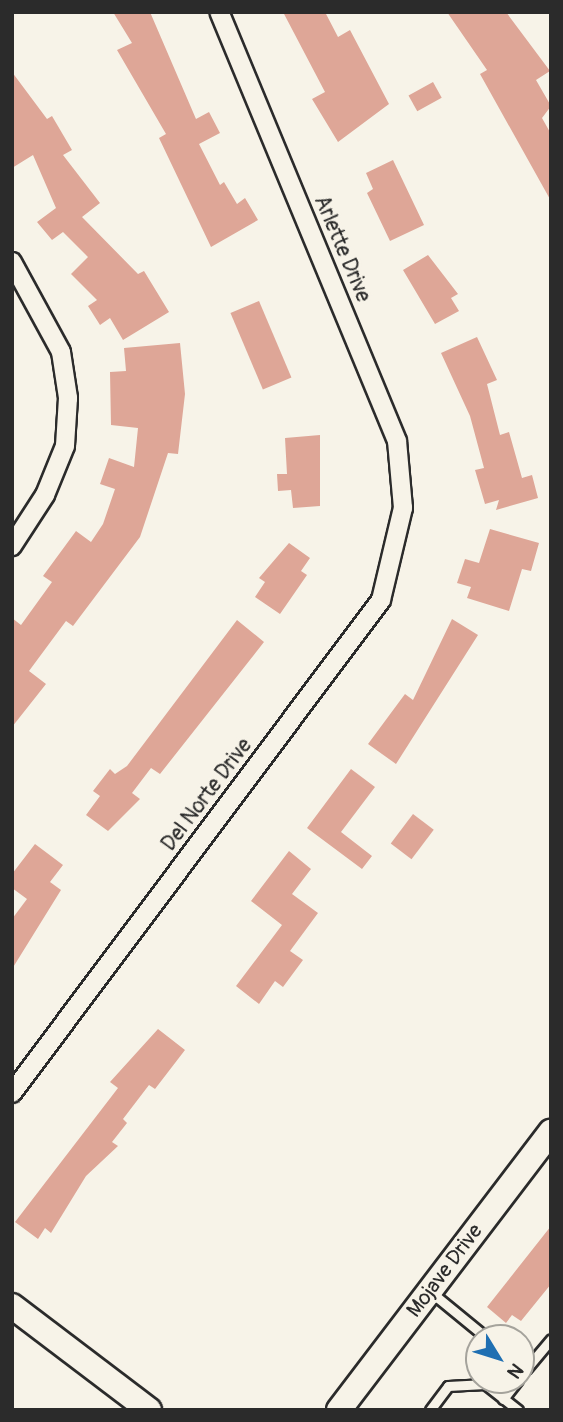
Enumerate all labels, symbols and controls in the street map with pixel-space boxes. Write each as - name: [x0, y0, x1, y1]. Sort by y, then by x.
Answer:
- street label: Arlette Drive: [308, 192, 376, 306]
- street label: Del Norte Drive: [157, 734, 257, 856]
- street label: Mojave Drive: [402, 1219, 488, 1323]
- north arrow: [465, 1324, 535, 1394]
- text: N: [502, 1358, 528, 1383]

